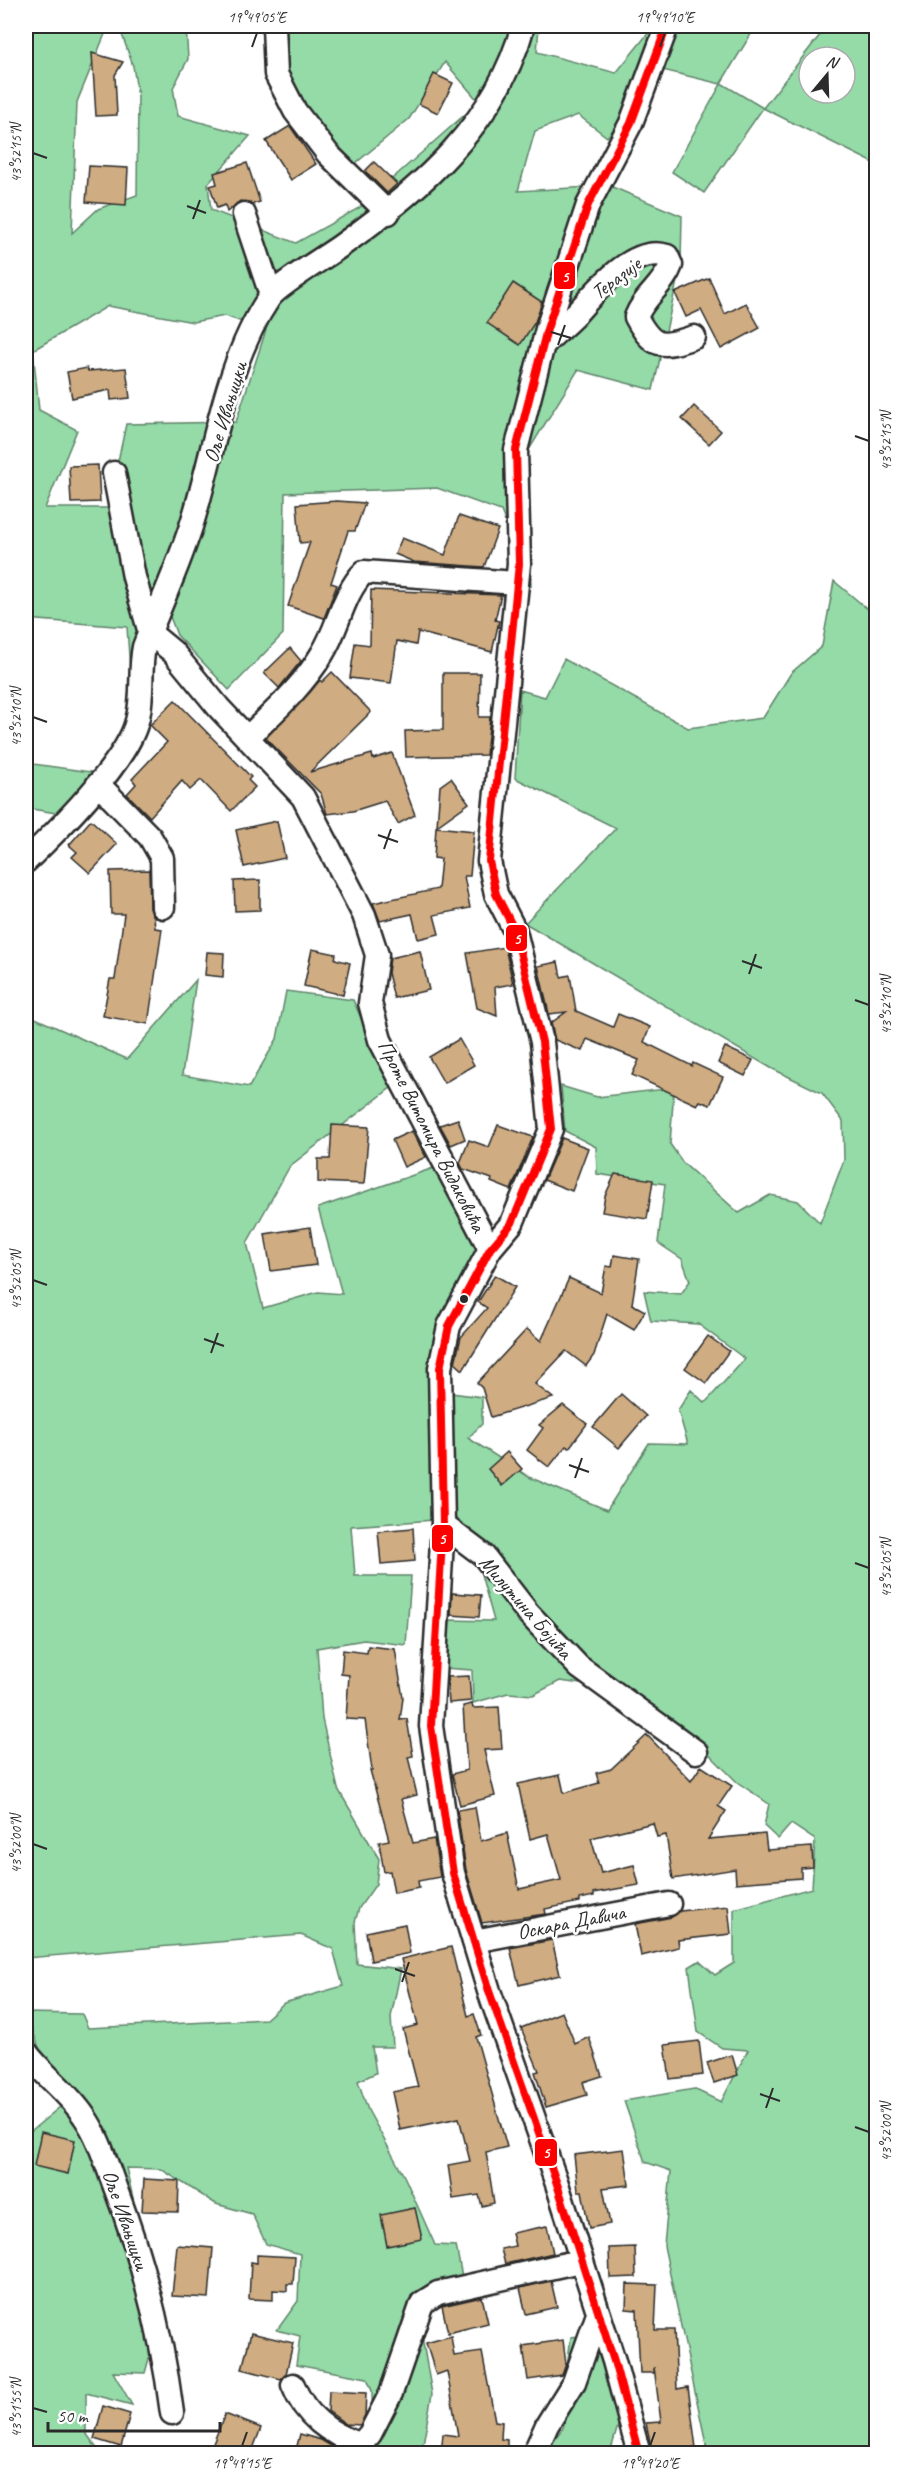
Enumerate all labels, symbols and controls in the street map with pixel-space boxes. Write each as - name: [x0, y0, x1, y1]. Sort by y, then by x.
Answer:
- text: 19°49'05"E: [228, 8, 288, 27]
- text: 19°49'10"E: [636, 8, 696, 27]
- north arrow: [797, 45, 857, 105]
- text: N: [824, 51, 842, 74]
- text: 43°52'15"N: [7, 120, 26, 183]
- street label: Теразије: [586, 250, 648, 305]
- line badge: 5: [553, 261, 576, 290]
- text: 5: [562, 267, 571, 287]
- street label: Оље Ивањицки: [197, 357, 253, 466]
- text: 43°52'15"N: [877, 408, 896, 471]
- text: 43°52'10"N: [7, 684, 26, 747]
- line badge: 5: [505, 924, 528, 952]
- text: 5: [514, 929, 523, 949]
- text: 43°52'10"N: [877, 972, 896, 1035]
- street label: Проте Витомира Видаковића: [372, 1036, 493, 1238]
- text: 43°52'05"N: [7, 1247, 26, 1310]
- unlabelled marker: [458, 1293, 470, 1305]
- line badge: 5: [431, 1524, 454, 1553]
- text: 5: [439, 1529, 448, 1549]
- text: 43°52'05"N: [877, 1535, 896, 1598]
- street label: Милутина Бојића: [474, 1550, 579, 1666]
- text: 43°52'00"N: [7, 1811, 26, 1874]
- street label: Оскара Давича: [515, 1899, 629, 1945]
- text: 43°52'00"N: [877, 2099, 896, 2162]
- line badge: 5: [534, 2138, 558, 2167]
- text: 5: [543, 2143, 552, 2163]
- street label: Оље Ивањицки: [97, 2166, 156, 2275]
- text: 43°51'55"N: [7, 2375, 26, 2438]
- scale bar: [48, 2395, 220, 2433]
- text: 50 m: [57, 2405, 90, 2427]
- text: 19°49'15"E: [213, 2454, 273, 2473]
- text: 19°49'20"E: [621, 2454, 681, 2473]

